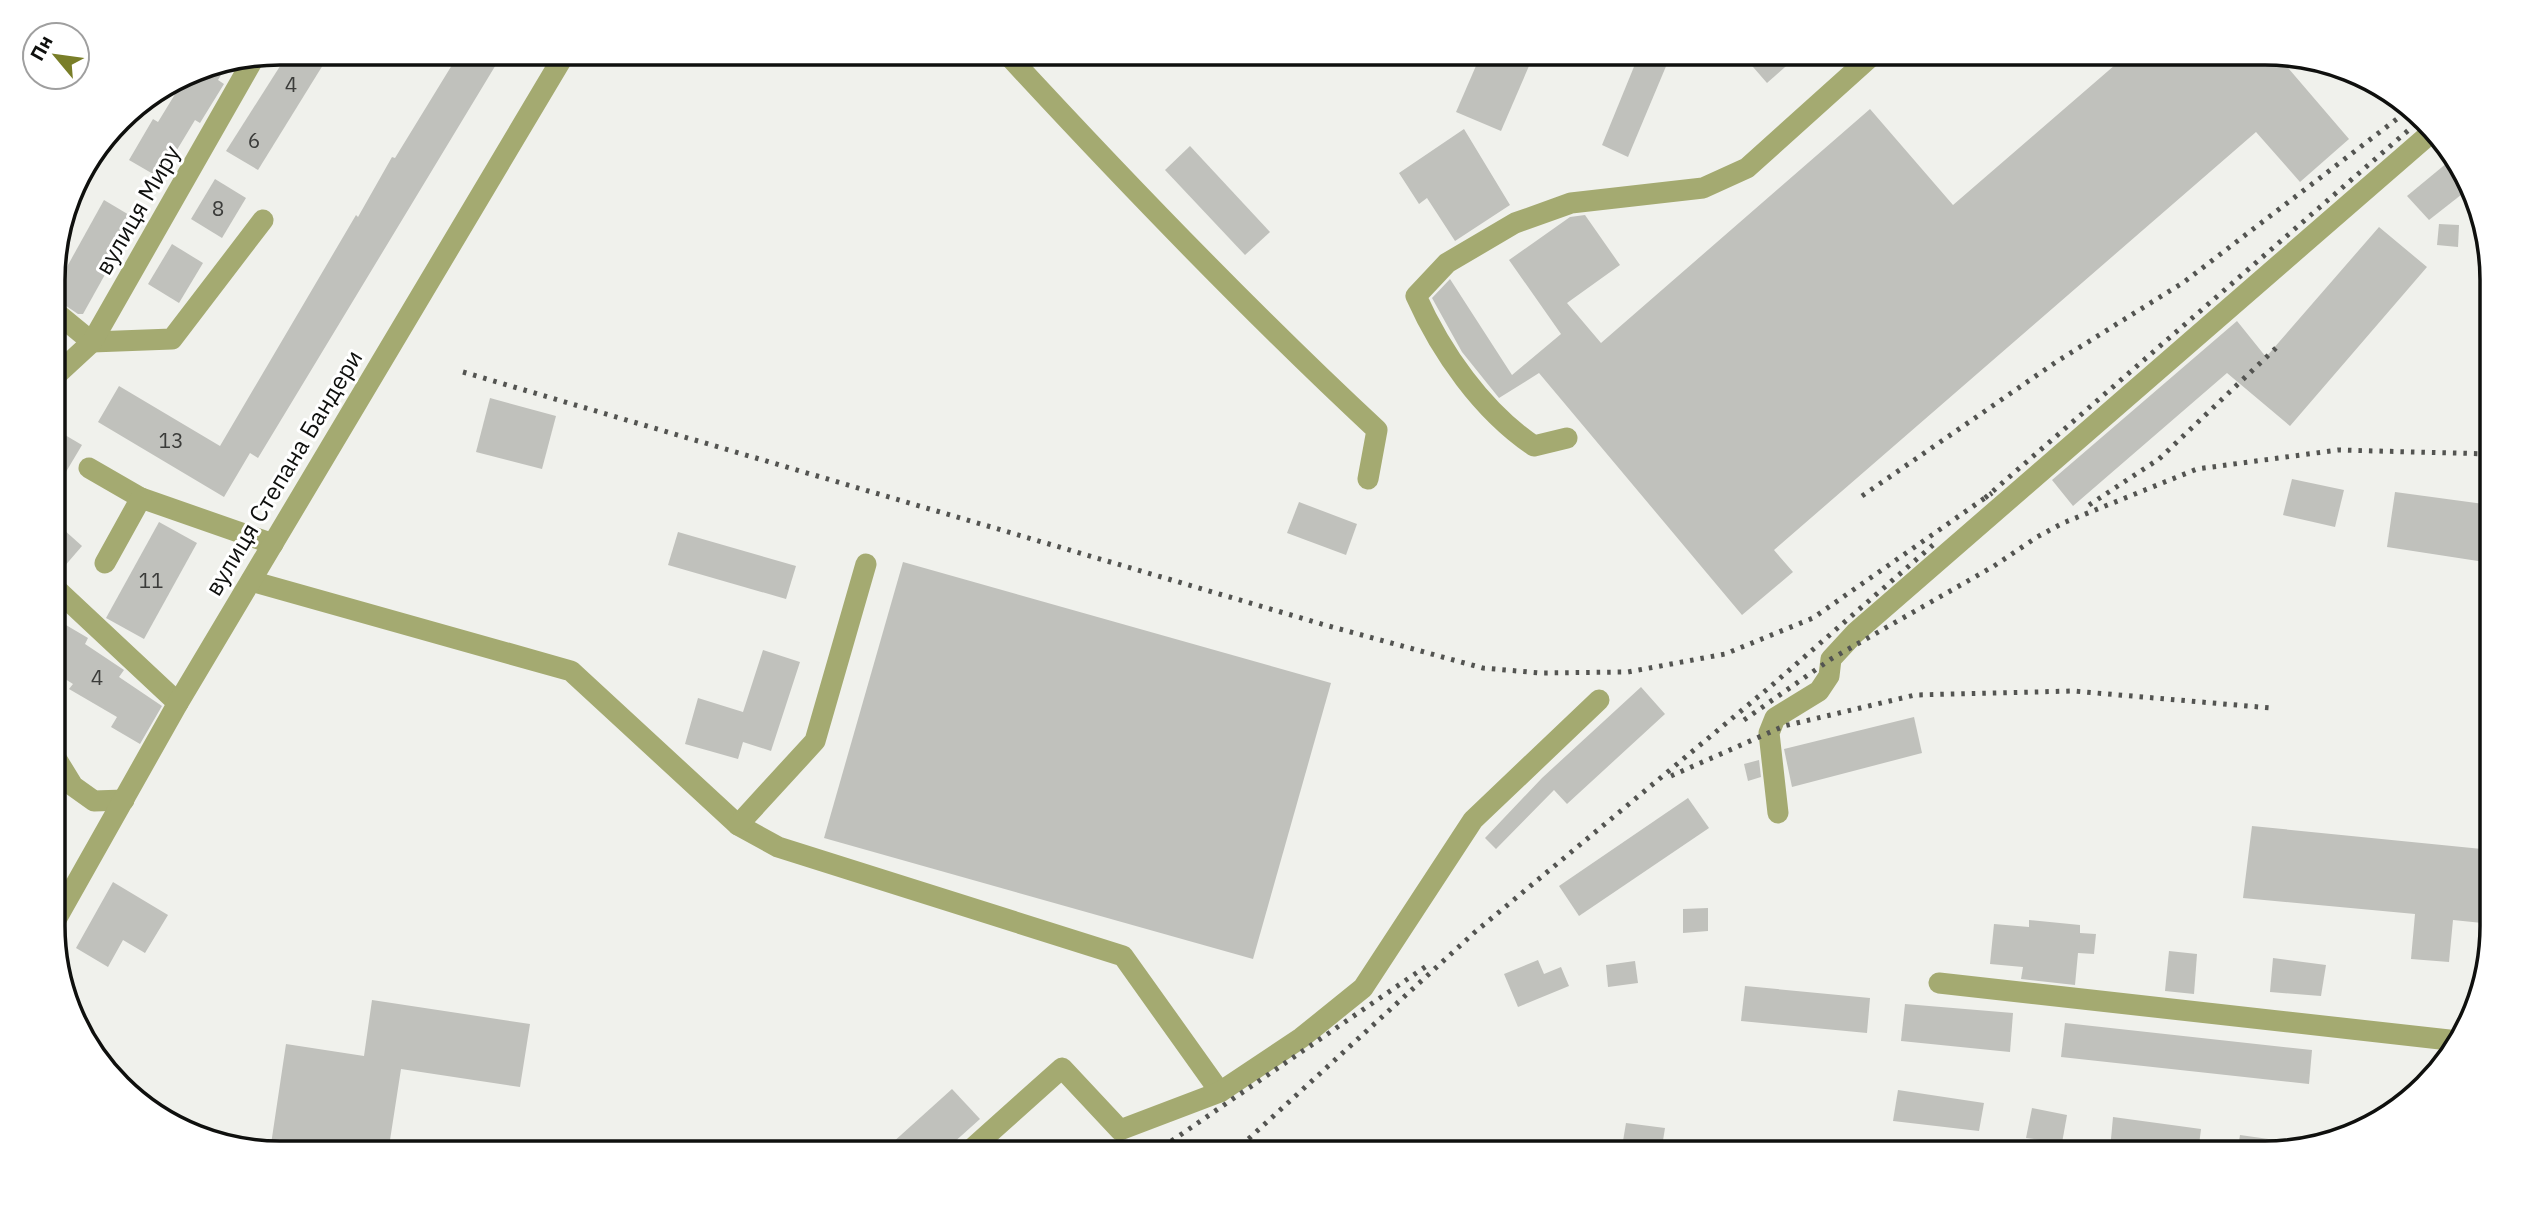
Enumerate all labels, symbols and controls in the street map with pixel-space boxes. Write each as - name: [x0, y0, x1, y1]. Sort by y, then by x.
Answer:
- north arrow: [21, 21, 91, 91]
- text: Пн: [25, 31, 58, 65]
- house number: 4: [285, 70, 297, 98]
- house number: 6: [248, 126, 260, 154]
- street label: вулиця Миру: [87, 139, 187, 280]
- house number: 8: [212, 194, 224, 222]
- street label: вулиця Степана Бандери: [197, 344, 369, 601]
- house number: 13: [158, 426, 184, 454]
- house number: 11: [138, 566, 164, 594]
- house number: 4: [91, 663, 103, 691]

